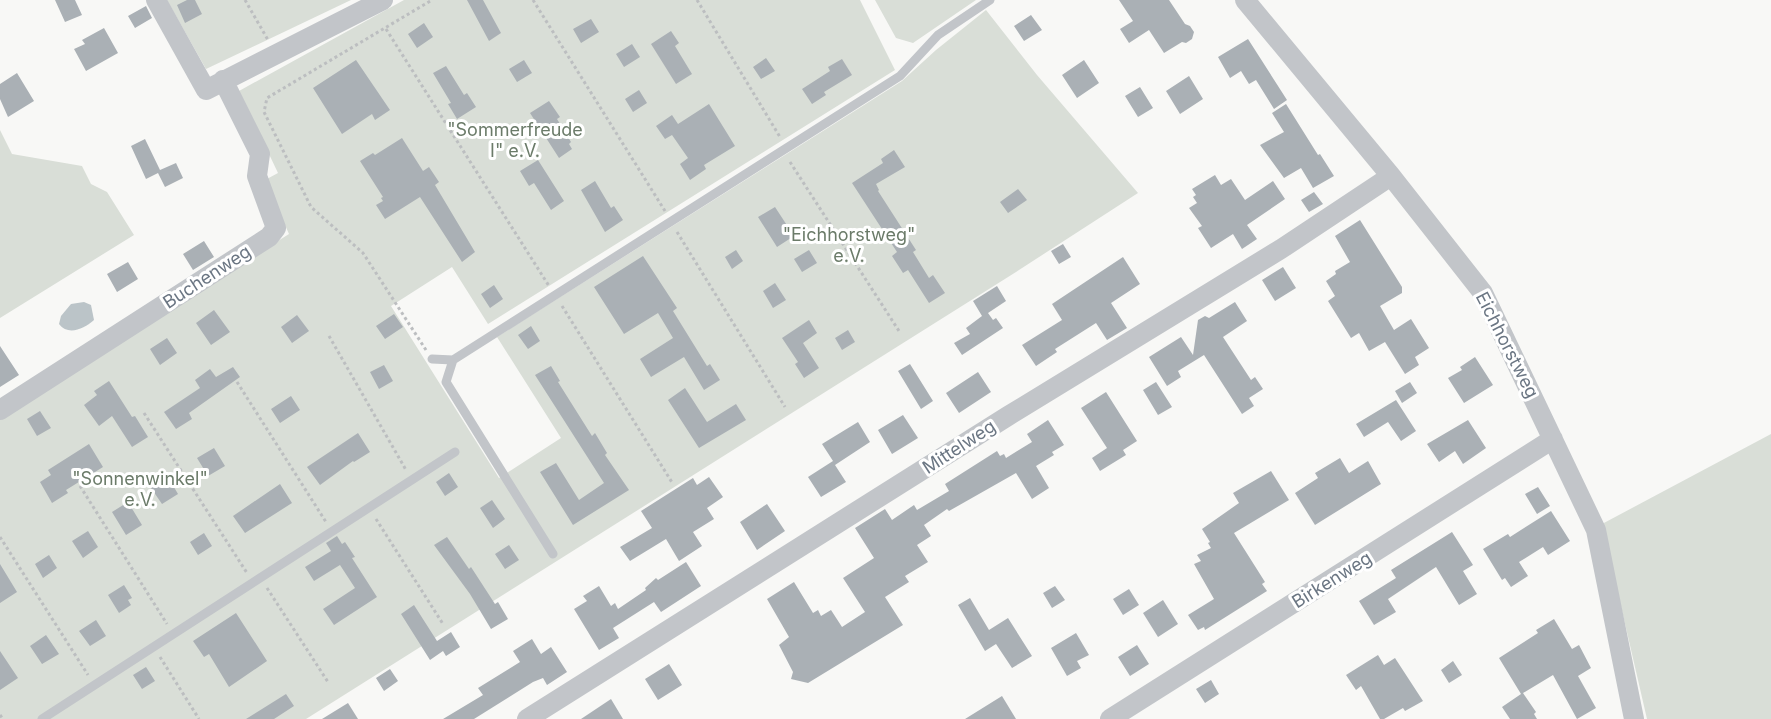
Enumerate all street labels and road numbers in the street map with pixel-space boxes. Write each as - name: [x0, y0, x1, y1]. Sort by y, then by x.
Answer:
- street label: Buchenweg: [159, 240, 255, 313]
- street label: Eichhorstweg: [1472, 288, 1543, 401]
- street label: Mittelweg: [918, 415, 999, 478]
- street label: Birkenweg: [1288, 547, 1375, 612]

